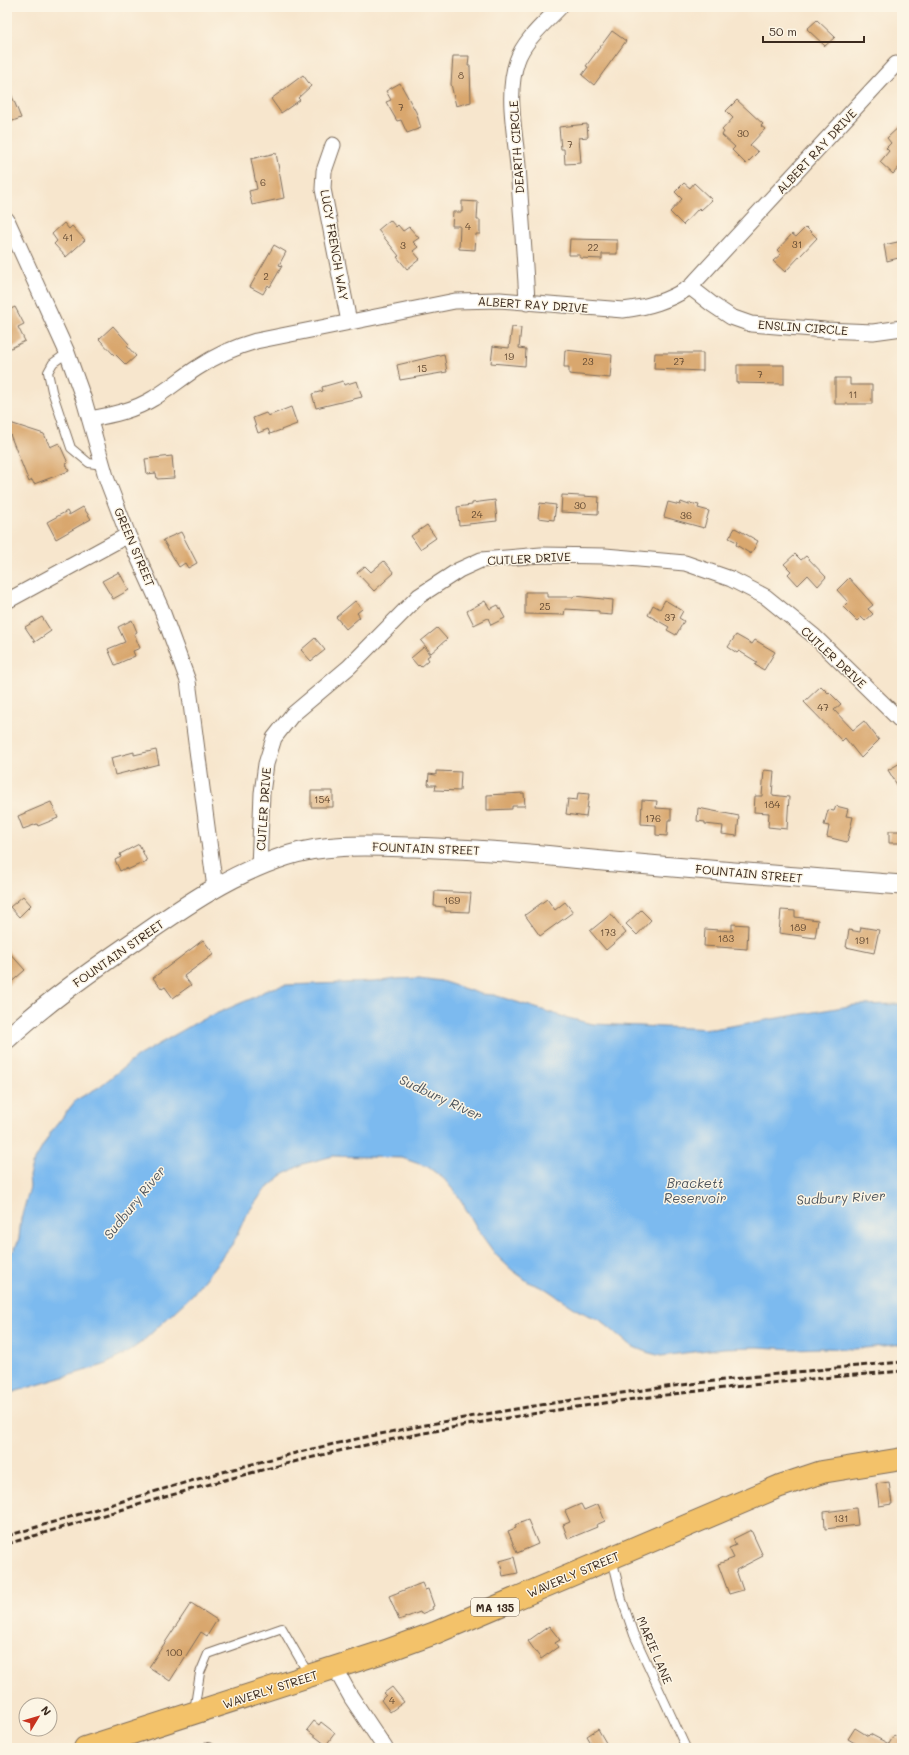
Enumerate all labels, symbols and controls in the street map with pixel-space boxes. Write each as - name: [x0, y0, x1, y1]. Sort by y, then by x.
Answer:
- scale bar: [763, 18, 864, 44]
- text: 50 m: [769, 23, 797, 39]
- house number: 8: [458, 68, 464, 82]
- house number: 7: [398, 100, 404, 114]
- street label: DEARTH CIRCLE: [505, 100, 527, 194]
- street label: ALBERT RAY DRIVE: [772, 105, 860, 197]
- house number: 30: [737, 126, 749, 140]
- house number: 7: [567, 137, 573, 151]
- house number: 6: [260, 175, 266, 189]
- street label: LUCY FRENCH WAY: [317, 188, 353, 302]
- house number: 4: [465, 219, 471, 233]
- house number: 41: [63, 230, 73, 244]
- house number: 31: [792, 237, 802, 251]
- house number: 3: [400, 238, 406, 252]
- house number: 22: [587, 240, 599, 254]
- house number: 2: [263, 269, 269, 283]
- street label: ALBERT RAY DRIVE: [477, 292, 589, 316]
- street label: ENSLIN CIRCLE: [758, 316, 849, 338]
- house number: 19: [504, 349, 514, 363]
- house number: 23: [582, 354, 594, 368]
- house number: 27: [673, 354, 685, 368]
- house number: 15: [417, 361, 427, 375]
- house number: 7: [757, 367, 763, 381]
- house number: 11: [849, 387, 857, 401]
- house number: 30: [574, 498, 586, 512]
- street label: GREEN STREET: [111, 505, 159, 589]
- house number: 24: [471, 507, 483, 521]
- house number: 36: [680, 508, 692, 522]
- street label: CUTLER DRIVE: [487, 548, 571, 568]
- house number: 25: [539, 599, 551, 613]
- house number: 37: [664, 610, 676, 624]
- street label: CUTLER DRIVE: [798, 623, 870, 691]
- house number: 47: [817, 700, 829, 714]
- street label: CUTLER DRIVE: [252, 767, 274, 851]
- house number: 154: [314, 792, 330, 806]
- house number: 184: [764, 797, 780, 811]
- house number: 176: [645, 811, 661, 825]
- street label: FOUNTAIN STREET: [372, 838, 480, 858]
- street label: FOUNTAIN STREET: [695, 860, 804, 886]
- house number: 169: [444, 893, 460, 907]
- street label: FOUNTAIN STREET: [69, 915, 167, 990]
- house number: 189: [790, 920, 806, 934]
- house number: 173: [600, 925, 616, 939]
- house number: 183: [718, 931, 734, 945]
- house number: 191: [855, 933, 869, 947]
- water label: Sudbury River: [397, 1070, 485, 1124]
- water label: Sudbury River: [99, 1162, 169, 1242]
- water label: Brackett Reservoir: [664, 1174, 727, 1206]
- water label: Sudbury River: [796, 1186, 886, 1208]
- house number: 131: [834, 1511, 848, 1525]
- street label: WAVERLY STREET: [524, 1547, 622, 1601]
- road number: MA 135: [471, 1598, 519, 1616]
- street label: MARIE LANE: [634, 1614, 676, 1686]
- house number: 100: [166, 1645, 182, 1659]
- street label: WAVERLY STREET: [220, 1666, 320, 1712]
- house number: 4: [389, 1693, 395, 1707]
- north arrow: [18, 1697, 58, 1737]
- text: N: [38, 1703, 55, 1718]

